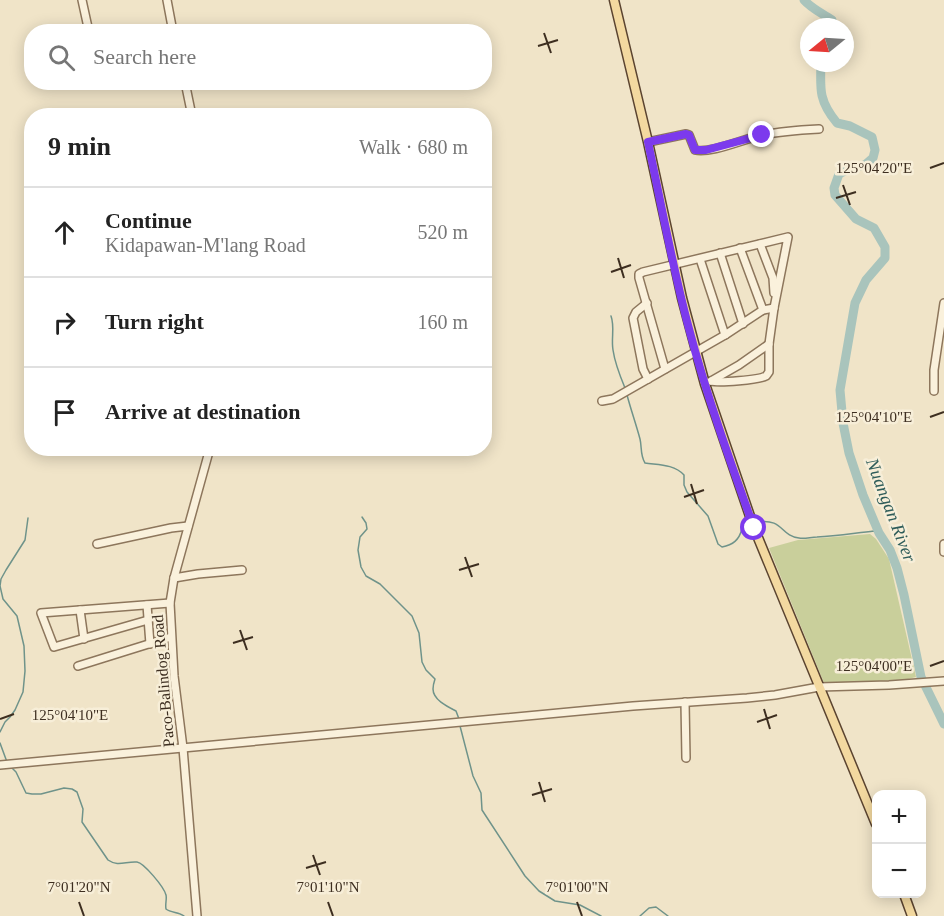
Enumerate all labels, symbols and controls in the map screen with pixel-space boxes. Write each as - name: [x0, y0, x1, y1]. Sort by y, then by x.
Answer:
- north arrow: [800, 18, 854, 72]
- search box: [24, 24, 492, 90]
- icon: search: [45, 41, 78, 74]
- text: Search here: [93, 44, 196, 69]
- route end: [748, 121, 774, 147]
- text: 9 min: [48, 132, 111, 161]
- text: Walk · 680 m: [359, 136, 468, 158]
- text: 125°04'20"E: [836, 160, 912, 176]
- text: Continue: [105, 208, 192, 233]
- icon: ahead: [48, 216, 81, 249]
- text: 520 m: [417, 221, 468, 243]
- text: Kidapawan-M'lang Road: [105, 234, 306, 256]
- icon: right: [48, 306, 81, 339]
- text: Turn right: [105, 309, 204, 334]
- text: 160 m: [417, 311, 468, 333]
- icon: arrive: [48, 396, 81, 429]
- text: Arrive at destination: [105, 399, 301, 424]
- text: 125°04'10"E: [836, 409, 912, 425]
- water label: Nuangan River: [862, 454, 920, 566]
- route start: [740, 514, 766, 540]
- street label: Paco-Balindog Road: [149, 614, 178, 748]
- text: 125°04'00"E: [836, 658, 912, 674]
- text: 125°04'10"E: [32, 707, 108, 723]
- map controls: [872, 790, 926, 898]
- button: +: [872, 790, 926, 844]
- button: −: [872, 844, 926, 898]
- text: 7°01'20"N: [47, 879, 111, 895]
- text: 7°01'10"N: [296, 879, 360, 895]
- text: 7°01'00"N: [545, 879, 609, 895]

